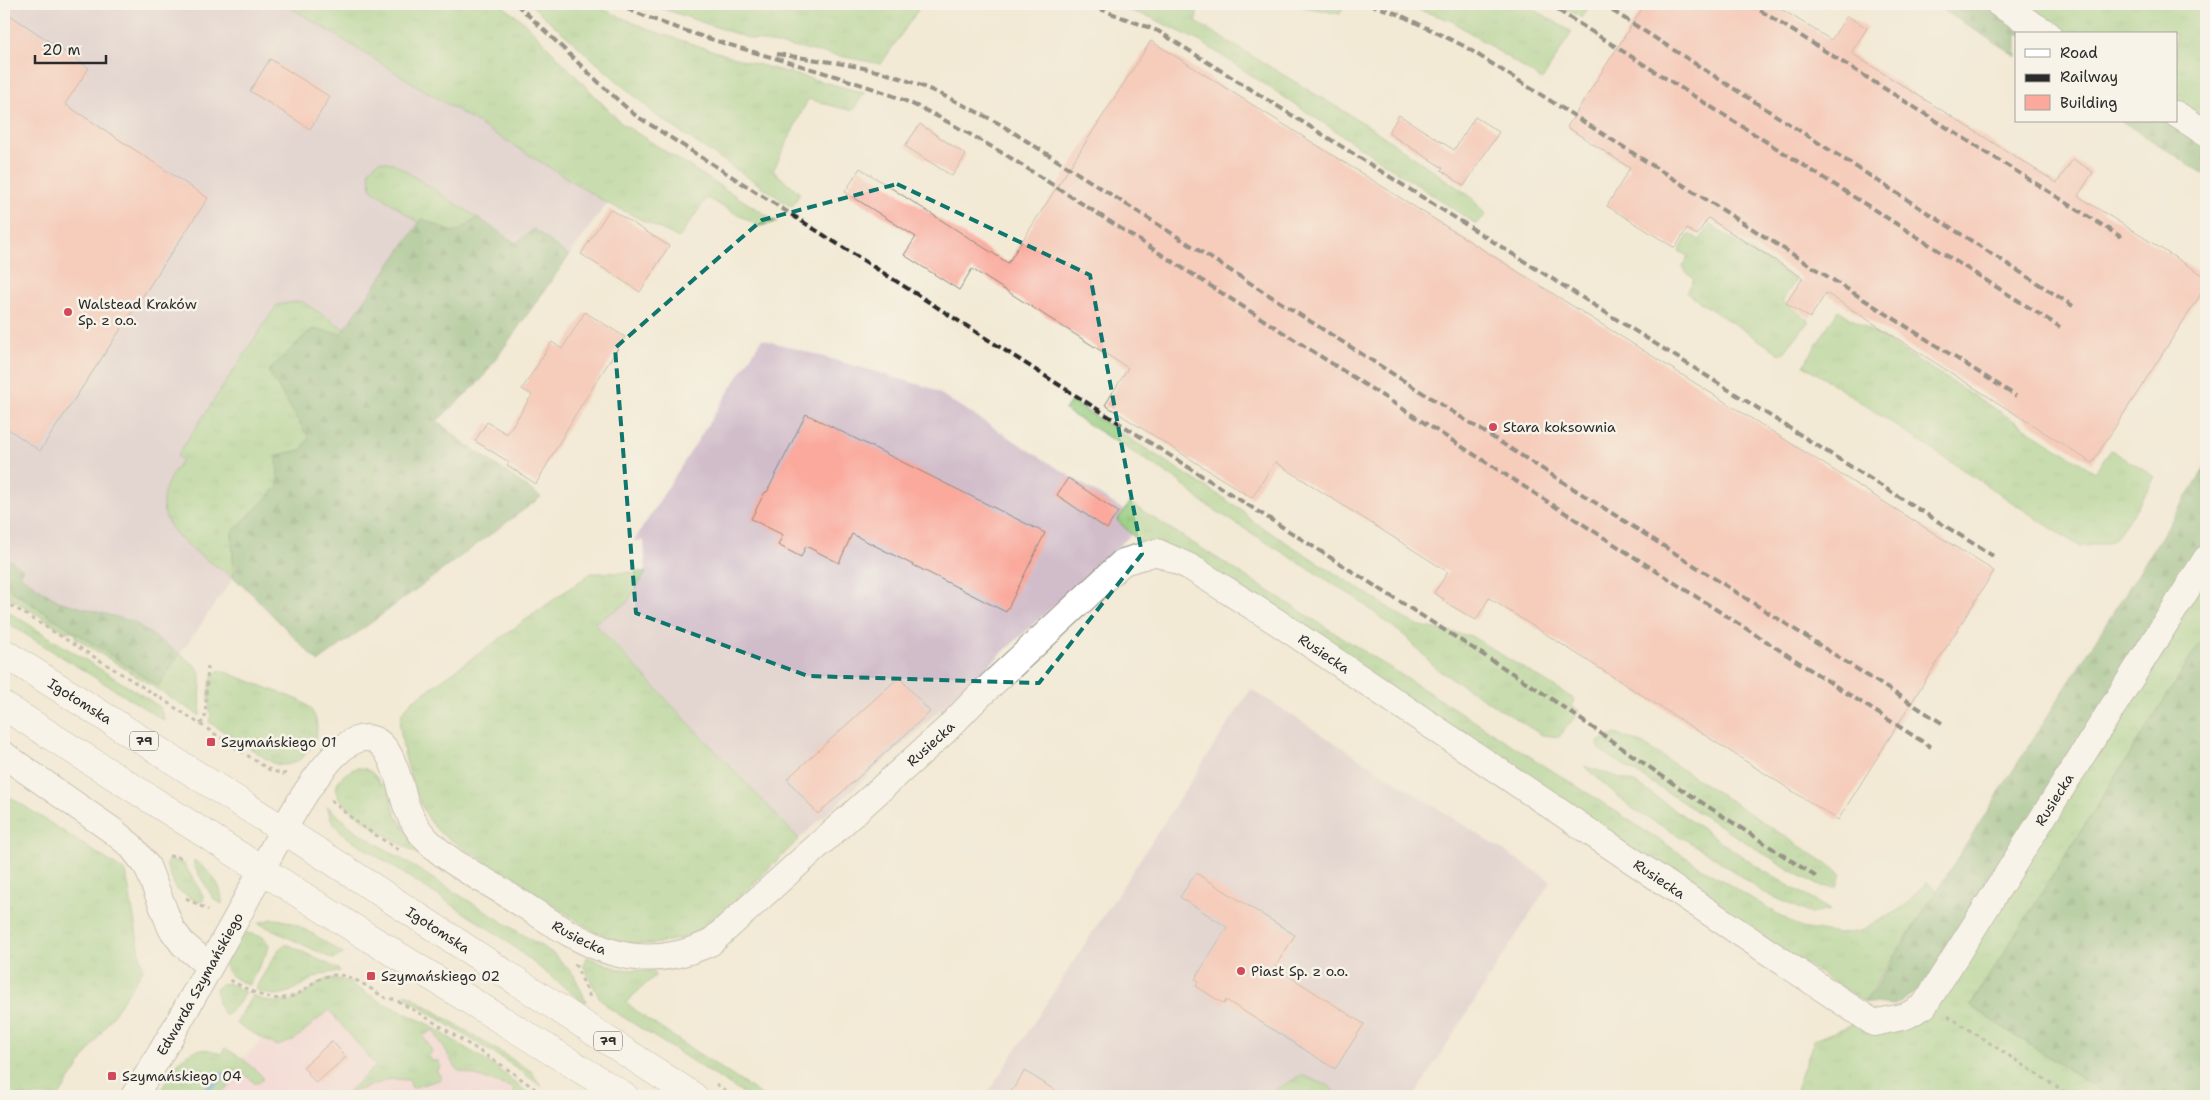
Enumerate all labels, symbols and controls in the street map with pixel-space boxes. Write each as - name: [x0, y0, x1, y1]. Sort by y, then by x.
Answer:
- scale bar: [35, 32, 106, 64]
- legend: [2015, 32, 2178, 122]
- text: 20 m: [42, 40, 81, 60]
- text: Road: [2060, 43, 2098, 63]
- text: Railway: [2060, 67, 2118, 87]
- text: Building: [2060, 93, 2117, 113]
- place label: Walstead Kraków Sp. z o.o.: [78, 295, 197, 329]
- marker: Walstead Kraków Sp. z o.o.: [62, 306, 74, 318]
- place label: Stara koksownia: [1503, 418, 1616, 436]
- marker: Stara koksownia: [1487, 421, 1499, 433]
- street label: Rusiecka: [1295, 630, 1354, 678]
- street label: Igołomska: [45, 674, 116, 728]
- street label: Rusiecka: [903, 717, 959, 770]
- road number: 79: [130, 731, 158, 750]
- place label: Szymańskiego 01: [221, 733, 337, 751]
- marker: Szymańskiego 01: [205, 736, 217, 748]
- street label: Rusiecka: [2031, 770, 2078, 829]
- street label: Rusiecka: [1630, 855, 1689, 903]
- street label: Igołomska: [403, 903, 474, 957]
- street label: Edwarda Szymańskiego: [152, 909, 247, 1059]
- street label: Rusiecka: [549, 916, 609, 959]
- place label: Piast Sp. z o.o.: [1251, 962, 1348, 980]
- marker: Piast Sp. z o.o.: [1235, 965, 1247, 977]
- place label: Szymańskiego 02: [381, 967, 500, 985]
- marker: Szymańskiego 02: [365, 970, 377, 982]
- road number: 79: [594, 1032, 622, 1050]
- place label: Szymańskiego 04: [122, 1067, 242, 1085]
- marker: Szymańskiego 04: [106, 1070, 118, 1082]

